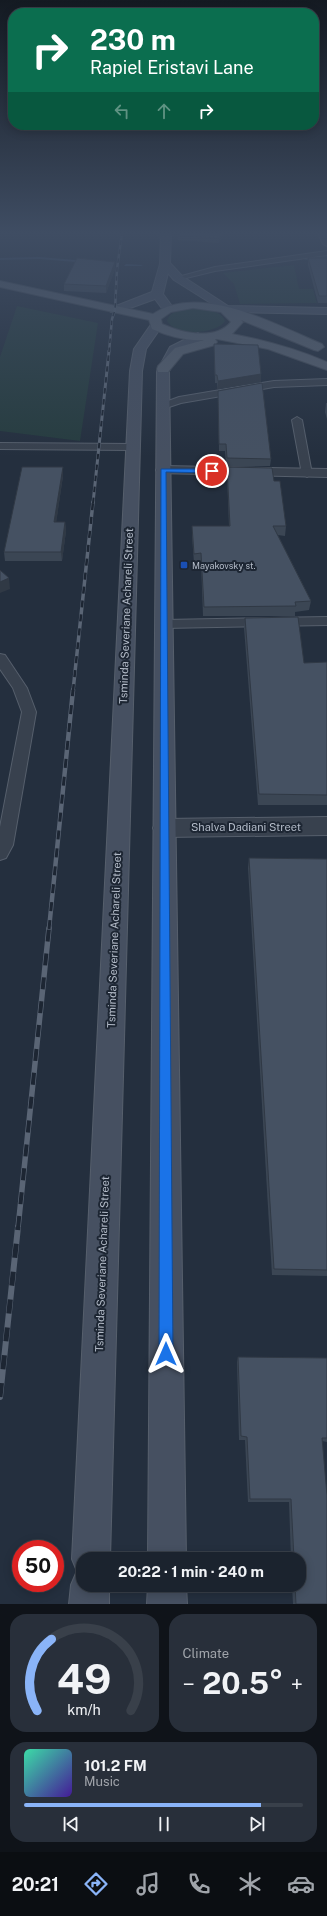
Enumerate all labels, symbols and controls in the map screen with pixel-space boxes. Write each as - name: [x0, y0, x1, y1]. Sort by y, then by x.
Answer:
- text: 230 m: [90, 23, 176, 56]
- icon: right: [24, 24, 76, 76]
- text: Rapiel Eristavi Lane: [90, 57, 254, 78]
- icon: left: [111, 100, 133, 122]
- icon: ahead: [153, 100, 175, 122]
- icon: right: [195, 100, 217, 122]
- pin: [195, 454, 229, 488]
- icon: arrive: [201, 460, 223, 482]
- street label: Tsminda Severiane Achareli Street: [117, 528, 135, 704]
- marker: Mayakovsky st.: [179, 560, 189, 570]
- place label: Mayakovsky st.: [192, 560, 255, 571]
- street label: Shalva Dadiani Street: [191, 821, 301, 833]
- street label: Tsminda Severiane Achareli Street: [105, 852, 123, 1028]
- street label: Tsminda Severiane Achareli Street: [93, 1176, 111, 1352]
- position arrow: [145, 1333, 187, 1375]
- speed limit sign: 50: [12, 1540, 64, 1592]
- text: 20:22 · 1 min · 240 m: [118, 1563, 264, 1580]
- text: Climate: [183, 1646, 229, 1661]
- text: 49: [57, 1654, 112, 1703]
- text: 20.5°: [202, 1665, 283, 1701]
- text: −: [183, 1671, 195, 1697]
- text: +: [291, 1671, 303, 1697]
- text: km/h: [67, 1701, 101, 1718]
- text: 101.2 FM: [84, 1757, 147, 1774]
- text: Music: [84, 1774, 120, 1789]
- icon: previous: [60, 1813, 82, 1835]
- icon: pause: [153, 1813, 175, 1835]
- icon: next: [246, 1813, 268, 1835]
- icon: directions: [82, 1870, 110, 1898]
- icon: music: [134, 1870, 162, 1898]
- icon: phone: [185, 1870, 213, 1898]
- icon: climate: [236, 1870, 264, 1898]
- icon: car: [287, 1870, 315, 1898]
- text: 20:21: [12, 1874, 59, 1895]

